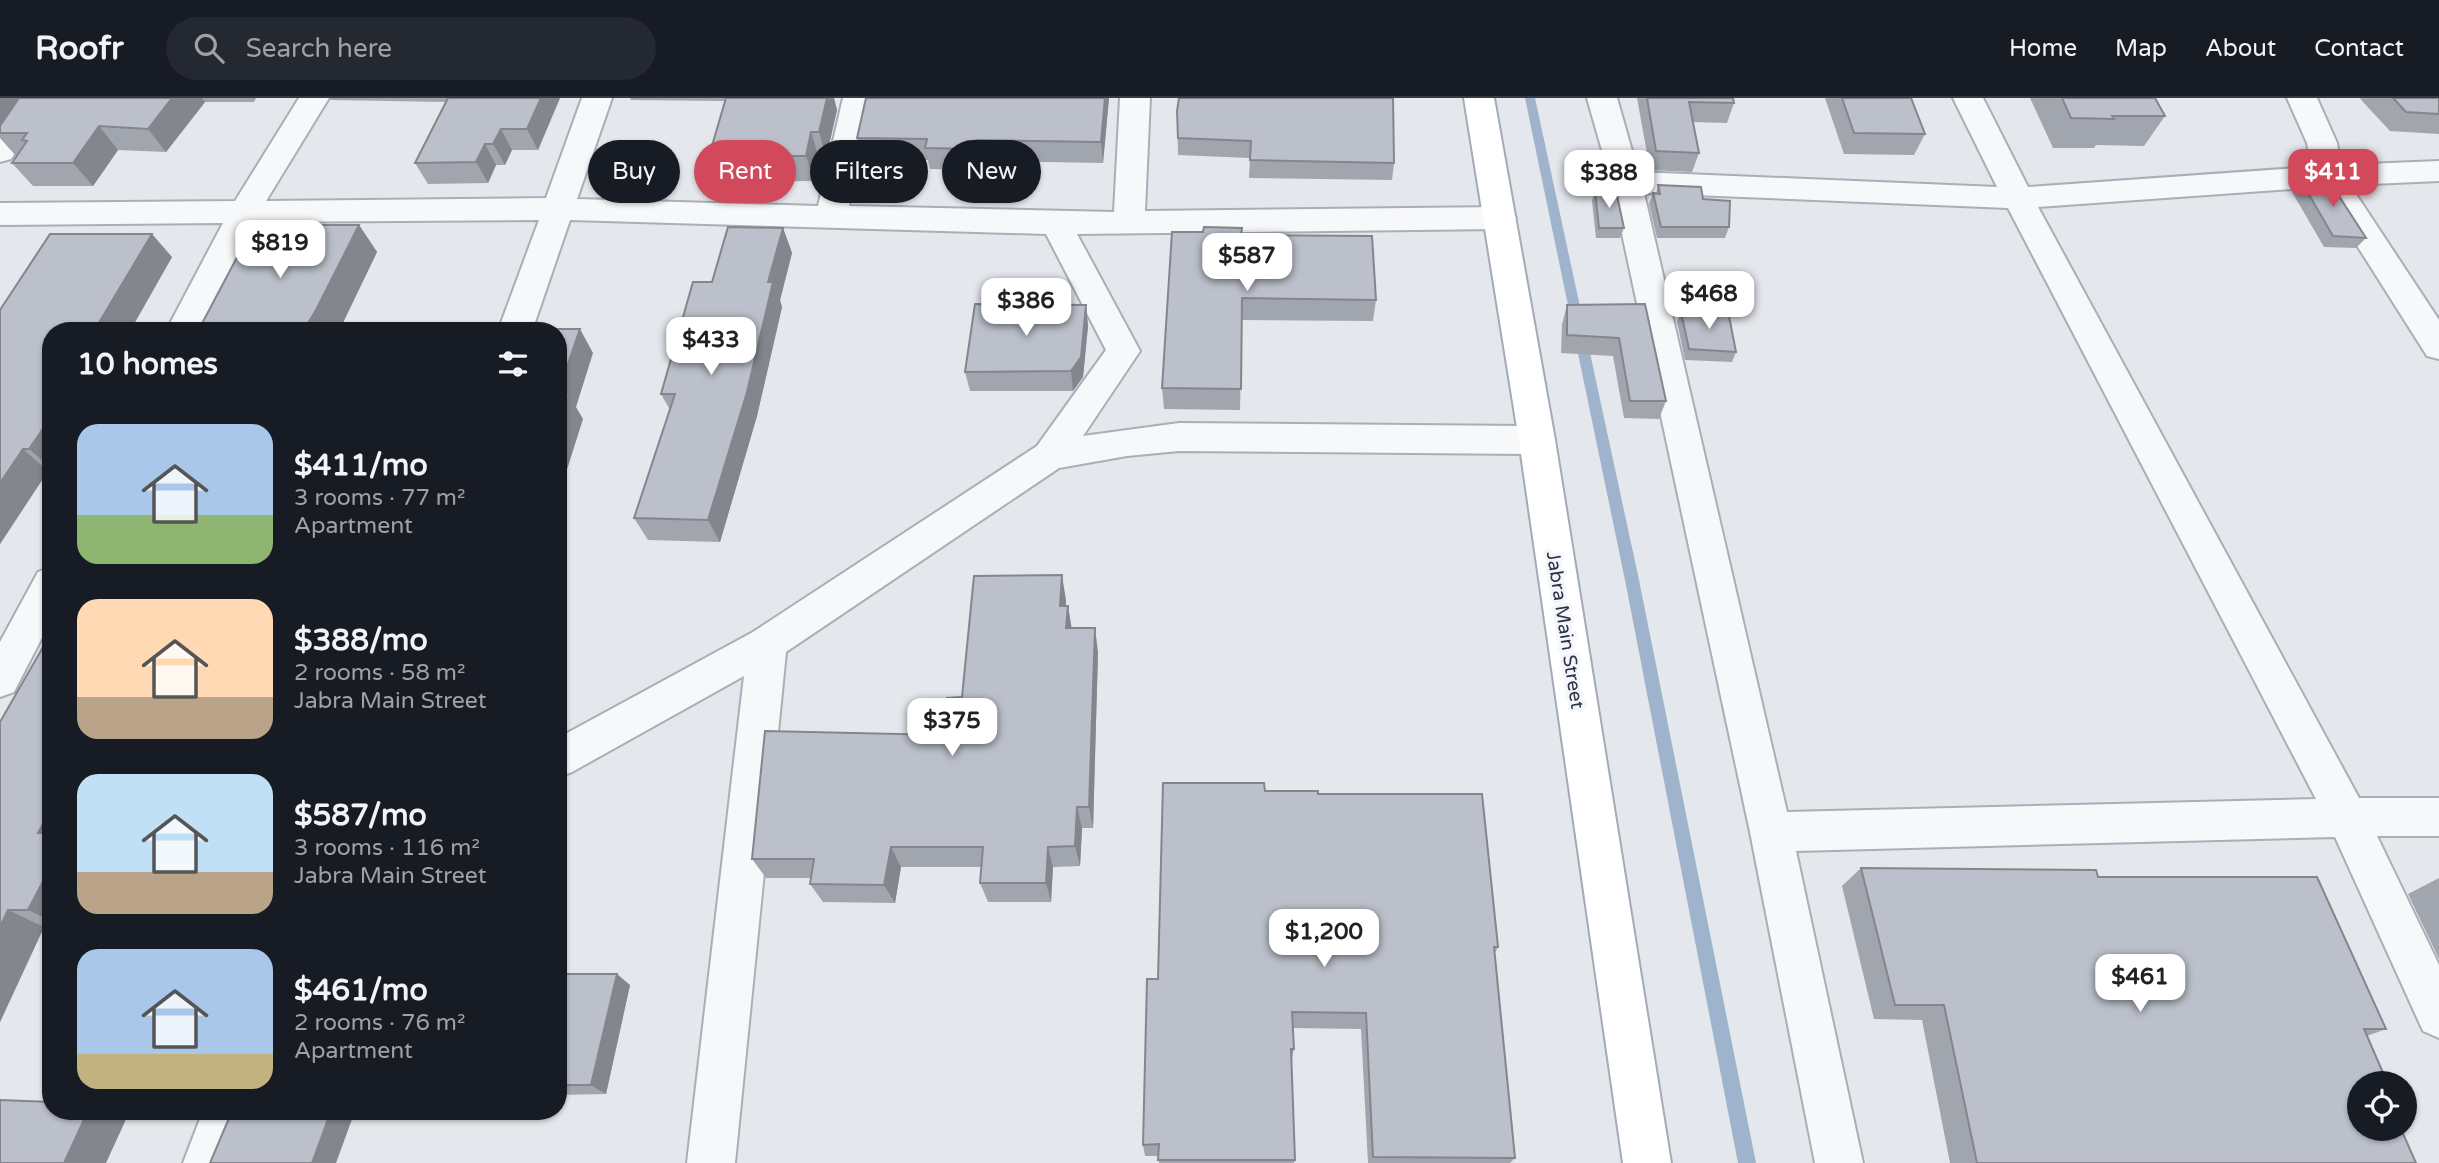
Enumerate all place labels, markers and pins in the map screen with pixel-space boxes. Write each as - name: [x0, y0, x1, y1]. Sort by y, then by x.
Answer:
- pin: $388: [1568, 150, 1650, 210]
- pin: $411: [2292, 150, 2374, 209]
- pin: $819: [239, 220, 321, 280]
- pin: $587: [1206, 234, 1288, 293]
- pin: $468: [1668, 272, 1750, 331]
- pin: $386: [985, 278, 1067, 338]
- pin: $433: [670, 317, 752, 377]
- pin: $375: [911, 698, 993, 758]
- pin: $1,200: [1267, 910, 1381, 969]
- pin: $461: [2099, 954, 2181, 1014]

